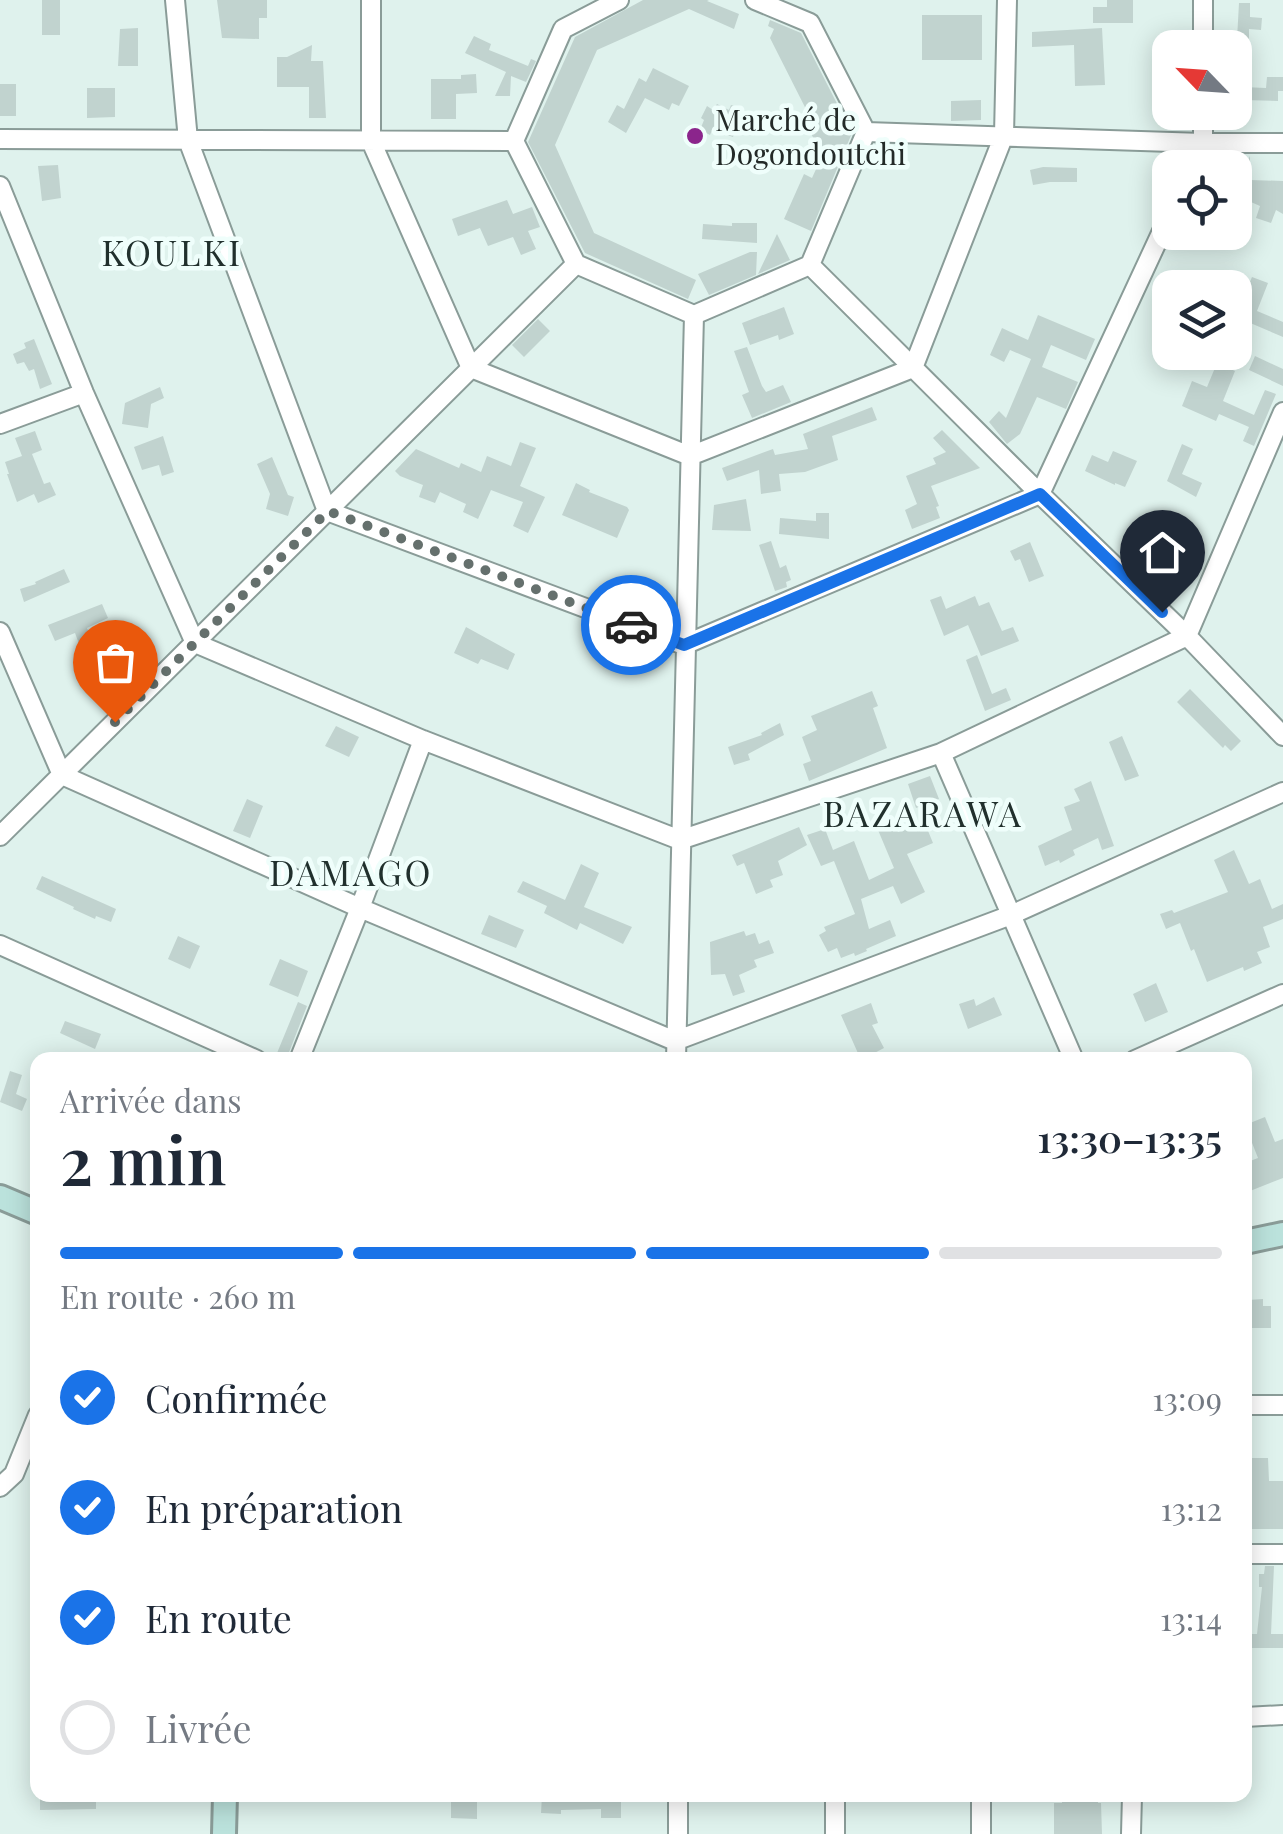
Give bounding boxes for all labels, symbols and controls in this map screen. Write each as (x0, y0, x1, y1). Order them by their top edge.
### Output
north arrow (1152, 30, 1252, 130)
map controls (1152, 30, 1252, 370)
place label: Marché de Dogondoutchi (715, 99, 906, 173)
marker: Marché de Dogondoutchi (684, 125, 706, 147)
button: locate (1152, 150, 1252, 250)
district label: KOULKI (101, 228, 243, 275)
button: layers (1152, 270, 1252, 370)
pin (1120, 510, 1205, 613)
icon: home (1135, 525, 1190, 580)
courier (581, 575, 681, 675)
icon: car (604, 598, 659, 653)
pin (73, 620, 158, 723)
icon: bag (88, 635, 143, 690)
district label: BAZARAWA (823, 789, 1023, 836)
district label: DAMAGO (269, 848, 433, 895)
text: Arrivée dans (60, 1078, 242, 1121)
text: 13:30–13:35 (1037, 1112, 1222, 1163)
text: 2 min (60, 1115, 226, 1201)
text: En route · 260 m (60, 1274, 296, 1317)
icon: check (60, 1370, 115, 1425)
text: Confirmée (145, 1372, 327, 1423)
text: 13:09 (1152, 1376, 1222, 1419)
icon: check (60, 1480, 115, 1535)
text: En préparation (145, 1482, 403, 1533)
text: 13:12 (1161, 1486, 1222, 1529)
icon: check (60, 1590, 115, 1645)
text: En route (145, 1592, 292, 1643)
text: 13:14 (1160, 1596, 1222, 1639)
text: Livrée (145, 1702, 252, 1753)

